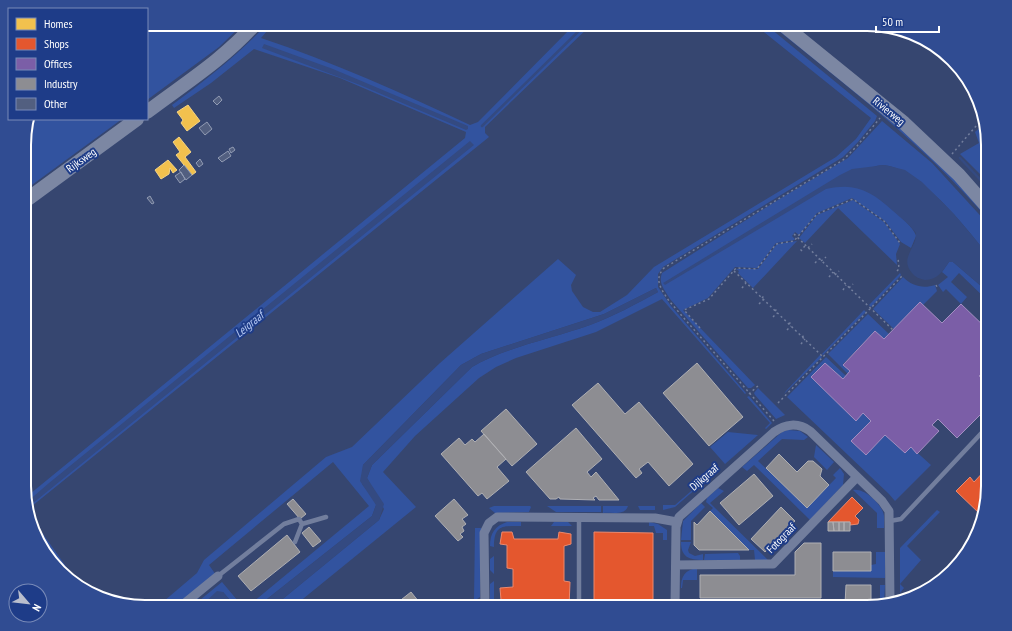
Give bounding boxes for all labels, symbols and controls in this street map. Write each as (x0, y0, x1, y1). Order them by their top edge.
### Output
legend (8, 8, 148, 120)
scale bar (876, 8, 939, 34)
text: 50 m (882, 14, 903, 29)
text: Homes (44, 16, 72, 31)
text: Shops (44, 36, 69, 51)
text: Offices (44, 56, 72, 71)
text: Industry (44, 76, 78, 91)
street label: Rivierweg (870, 94, 908, 128)
text: Other (44, 96, 68, 111)
street label: Rijksweg (63, 144, 99, 176)
water label: Leigraaf (231, 306, 269, 340)
street label: Dijkgraaf (687, 460, 722, 493)
street label: Fotograaf (763, 519, 799, 556)
north arrow (8, 583, 48, 623)
text: N (29, 602, 44, 614)

